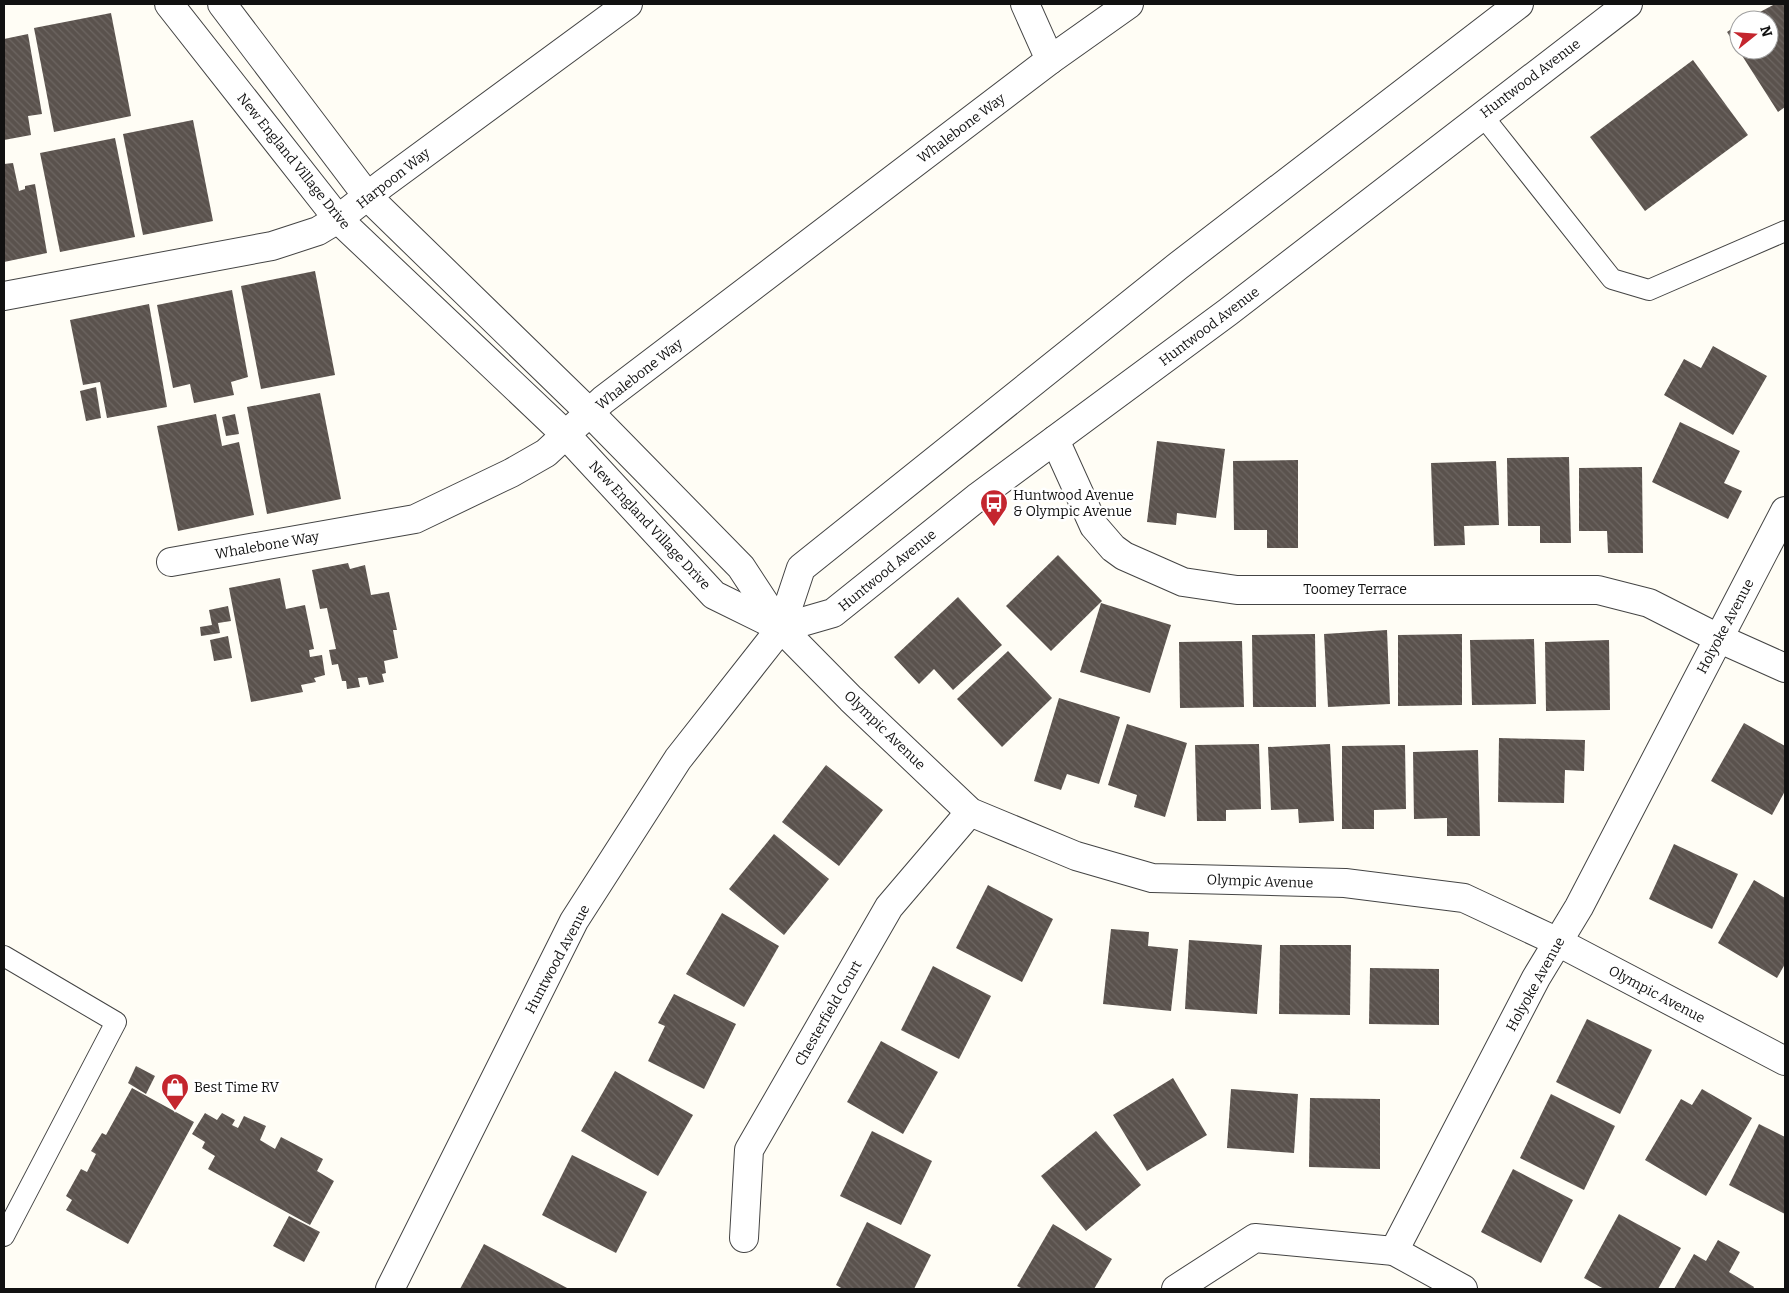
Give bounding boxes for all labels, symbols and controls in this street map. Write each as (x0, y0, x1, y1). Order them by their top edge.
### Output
north arrow (1729, 10, 1779, 60)
text: N (1756, 24, 1776, 39)
street label: Huntwood Avenue (1477, 35, 1584, 122)
street label: New England Village Drive (233, 90, 354, 233)
street label: Whalebone Way (914, 90, 1009, 167)
street label: Harpoon Way (353, 144, 434, 212)
street label: Huntwood Avenue (1156, 283, 1263, 370)
street label: Whalebone Way (593, 335, 687, 414)
street label: New England Village Drive (585, 457, 714, 593)
place label: Huntwood Avenue & Olympic Avenue (1013, 487, 1134, 520)
bus stop icon: Huntwood Avenue & Olympic Avenue (979, 488, 1009, 527)
street label: Huntwood Avenue (835, 526, 940, 615)
street label: Whalebone Way (214, 528, 321, 563)
street label: Holyoke Avenue (1693, 576, 1758, 677)
street label: Toomey Terrace (1303, 581, 1407, 598)
street label: Olympic Avenue (840, 687, 929, 773)
street label: Olympic Avenue (1206, 871, 1314, 892)
street label: Huntwood Avenue (522, 902, 593, 1017)
street label: Holyoke Avenue (1503, 934, 1568, 1034)
street label: Chesterfield Court (791, 958, 866, 1069)
street label: Olympic Avenue (1606, 962, 1708, 1027)
shop icon: Best Time RV (160, 1072, 190, 1111)
place label: Best Time RV (194, 1079, 279, 1096)

